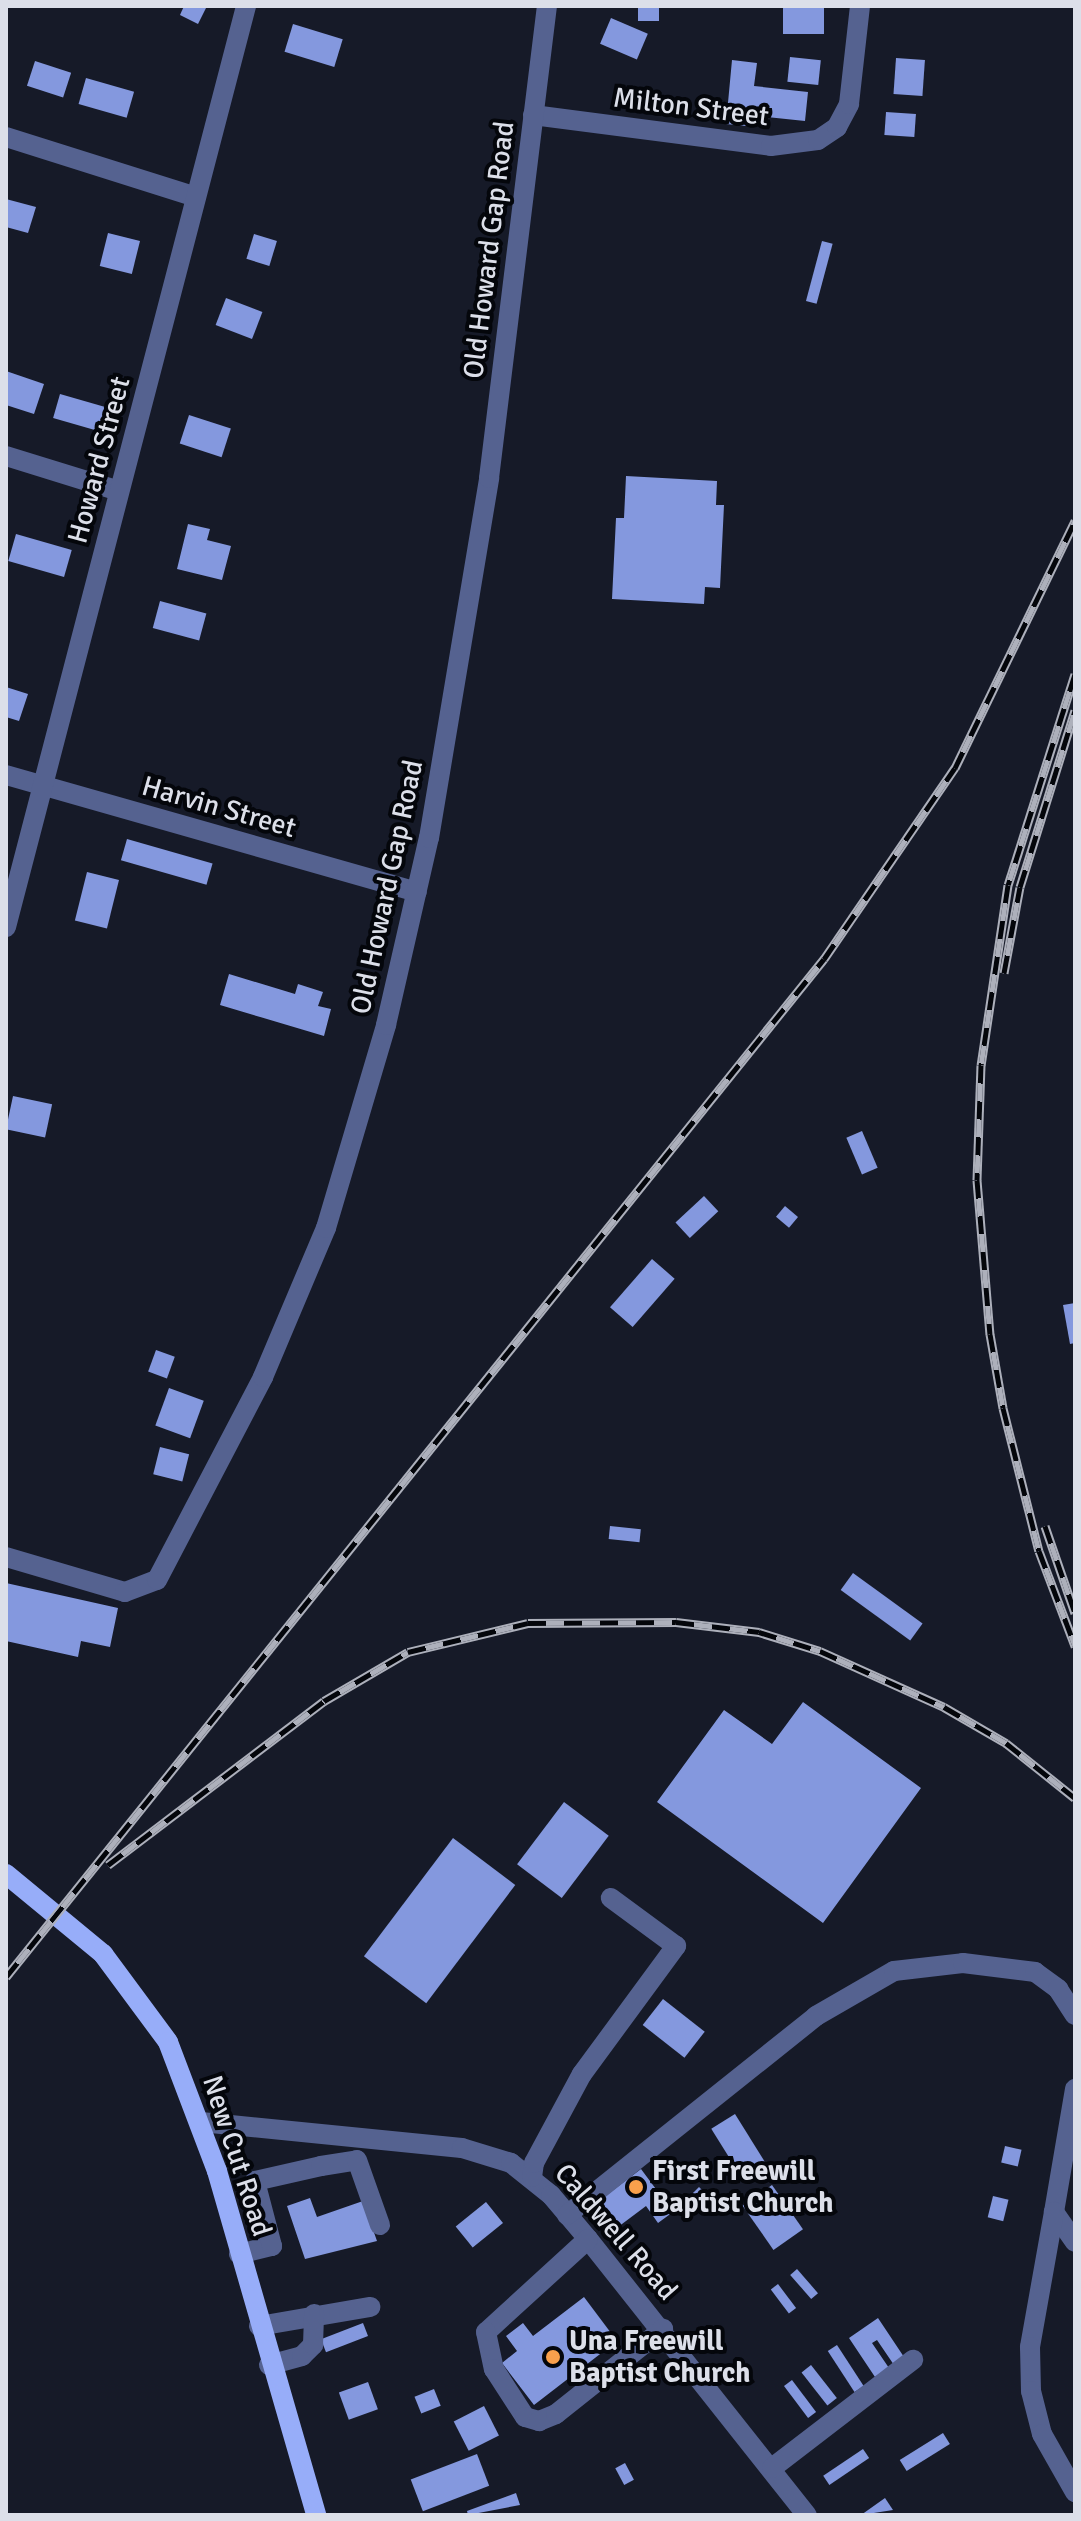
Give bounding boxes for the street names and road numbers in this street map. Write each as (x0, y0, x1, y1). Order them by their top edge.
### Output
street label: Milton Street (611, 81, 771, 133)
street label: Old Howard Gap Road (457, 119, 521, 381)
street label: Howard Street (61, 373, 137, 547)
street label: Old Howard Gap Road (344, 757, 430, 1017)
street label: Harvin Street (138, 769, 300, 845)
street label: New Cut Road (195, 2071, 279, 2241)
street label: Caldwell Road (548, 2157, 684, 2307)

